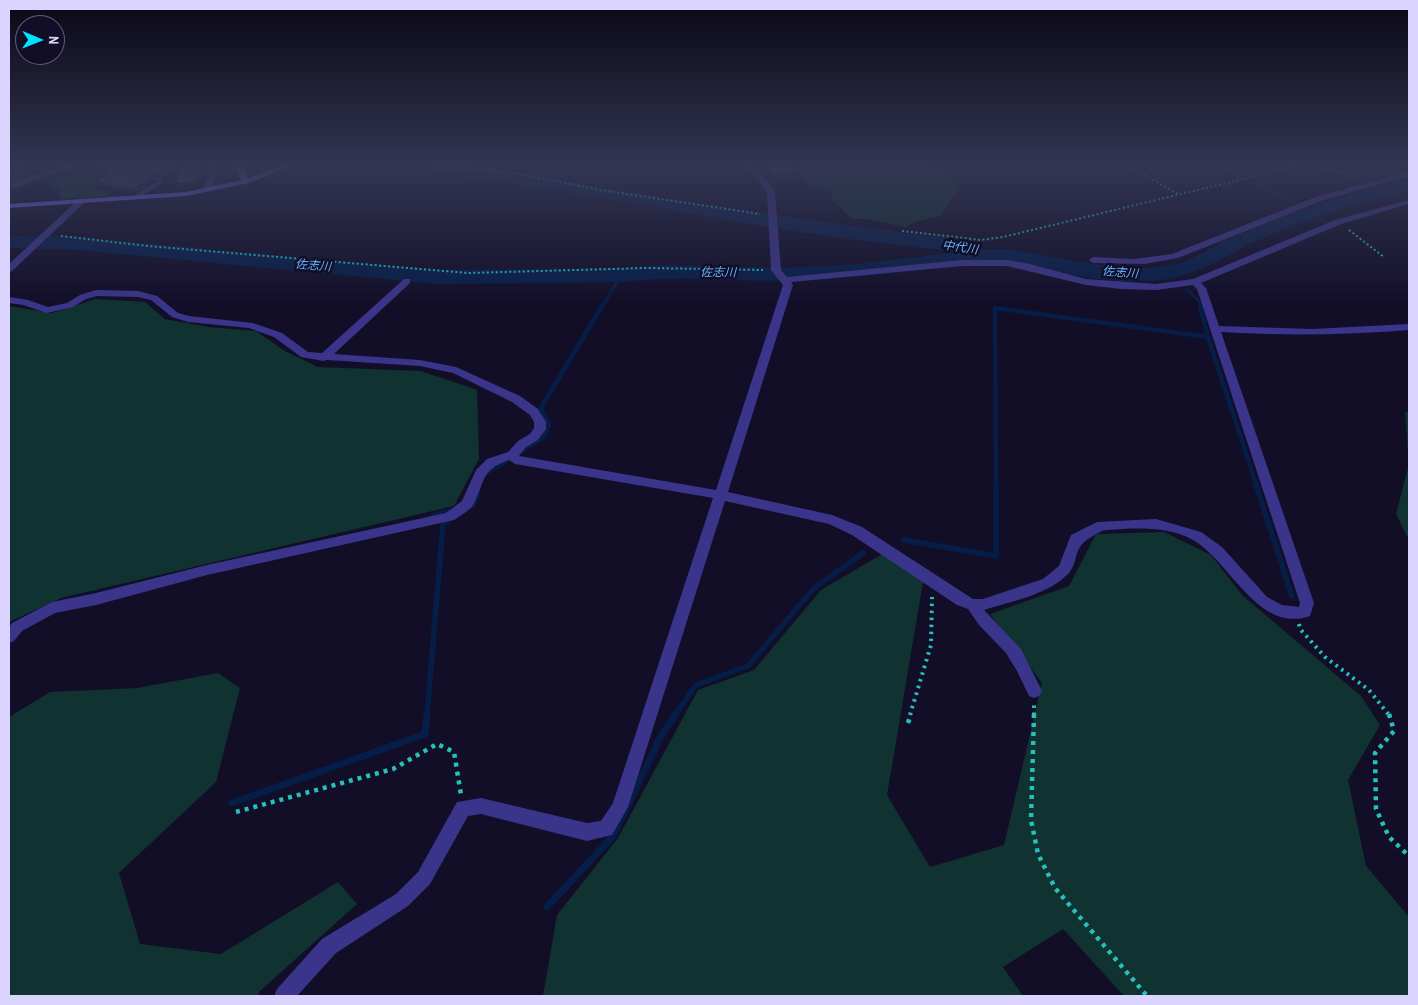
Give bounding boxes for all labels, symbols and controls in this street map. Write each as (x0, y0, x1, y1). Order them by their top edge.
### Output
north arrow (15, 15, 65, 65)
text: N (45, 36, 63, 45)
water label: 中代川 (941, 238, 979, 258)
water label: 佐志川 (294, 257, 332, 275)
water label: 佐志川 (1101, 264, 1139, 282)
water label: 佐志川 (700, 265, 736, 281)

